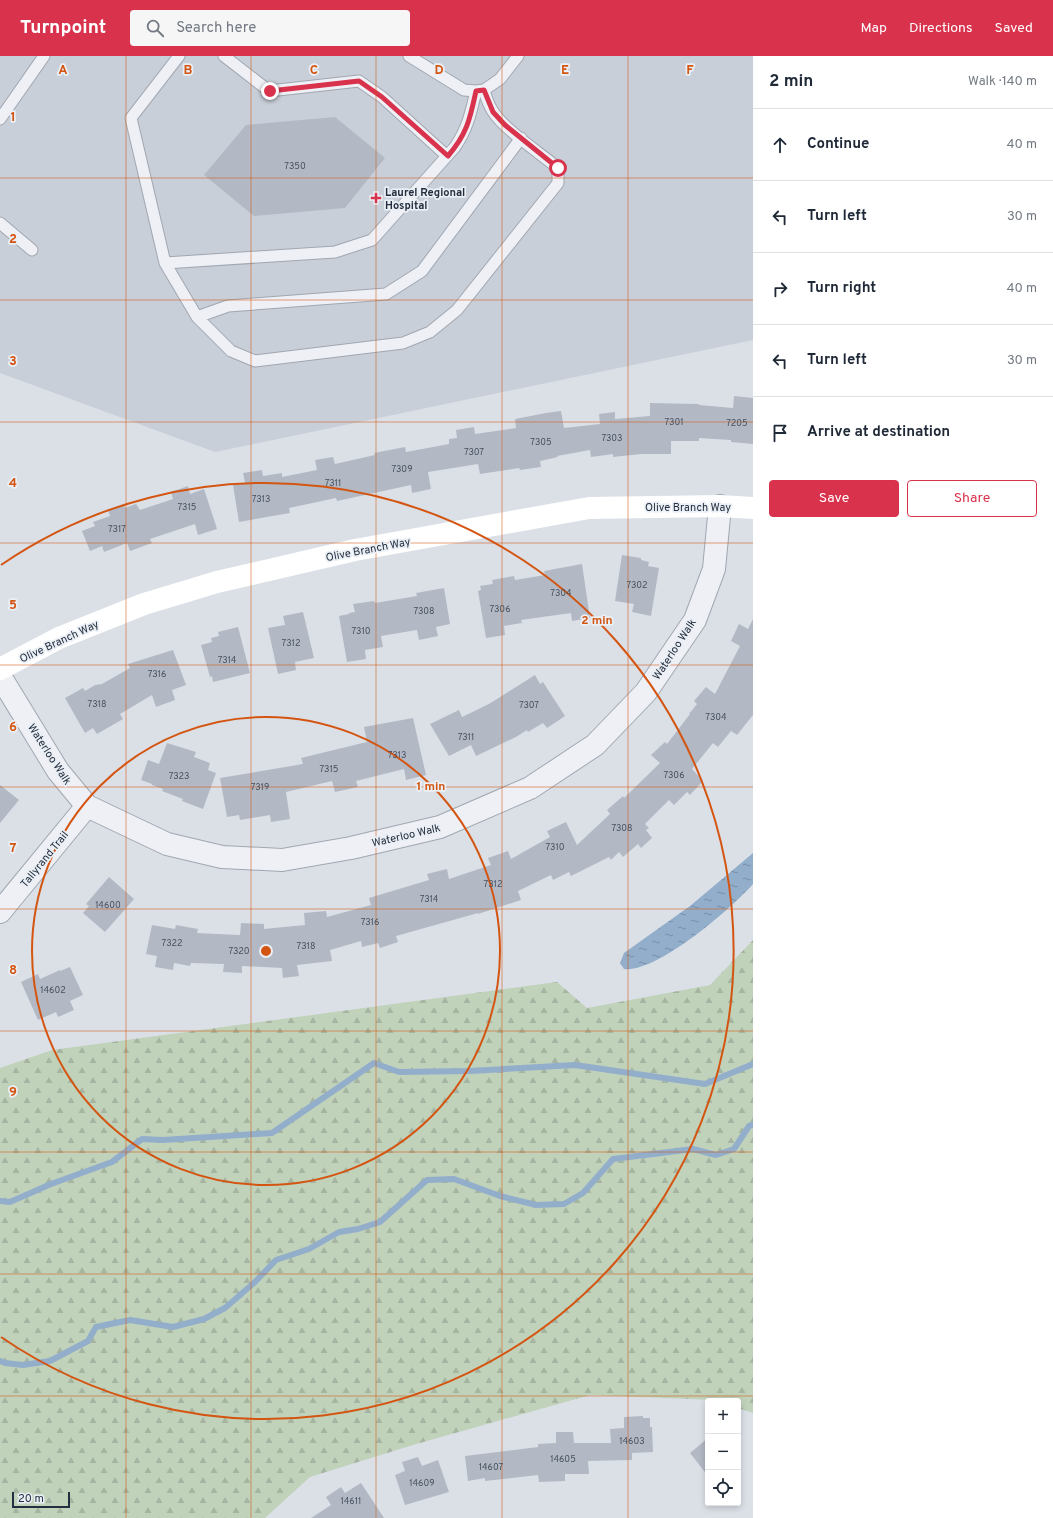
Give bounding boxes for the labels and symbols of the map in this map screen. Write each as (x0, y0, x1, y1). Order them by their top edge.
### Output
text: A (58, 63, 68, 79)
text: B (184, 63, 193, 79)
text: C (310, 63, 318, 79)
text: D (434, 63, 444, 79)
text: E (561, 63, 569, 79)
text: F (686, 63, 694, 79)
route end (261, 82, 279, 100)
text: 1 (10, 110, 16, 126)
route start (549, 159, 567, 177)
house number: 7350 (284, 161, 306, 172)
place label: Laurel Regional Hospital (385, 186, 465, 213)
marker: Laurel Regional Hospital (370, 192, 382, 204)
text: 2 (9, 232, 17, 248)
text: 3 (9, 354, 17, 370)
house number: 7301 (664, 417, 684, 428)
house number: 7205 (726, 418, 748, 429)
house number: 7303 (601, 433, 623, 444)
house number: 7305 (530, 437, 552, 448)
house number: 7307 (464, 447, 484, 458)
house number: 7309 (391, 464, 413, 475)
text: 4 (9, 476, 17, 492)
house number: 7311 (325, 478, 341, 489)
house number: 7313 (252, 494, 270, 505)
street label: Olive Branch Way (645, 501, 731, 515)
house number: 7315 (178, 502, 196, 513)
house number: 7317 (108, 524, 126, 535)
street label: Olive Branch Way (325, 535, 412, 565)
house number: 7302 (626, 580, 648, 591)
house number: 7304 (550, 588, 572, 599)
text: 5 (9, 598, 17, 614)
house number: 7306 (489, 604, 511, 615)
house number: 7308 (413, 606, 435, 617)
text: 2 min (581, 613, 613, 629)
street label: Waterloo Walk (650, 616, 700, 683)
street label: Olive Branch Way (18, 617, 101, 666)
house number: 7310 (351, 626, 371, 637)
house number: 7312 (282, 638, 300, 649)
house number: 7314 (218, 655, 237, 666)
house number: 7316 (148, 669, 166, 680)
house number: 7318 (88, 699, 106, 710)
house number: 7307 (519, 700, 539, 711)
house number: 7304 (705, 712, 727, 723)
text: 6 (9, 720, 17, 736)
street label: Waterloo Walk (24, 721, 74, 788)
house number: 7311 (458, 732, 474, 743)
house number: 7313 (388, 750, 406, 761)
house number: 7315 (320, 764, 338, 775)
house number: 7306 (663, 770, 685, 781)
house number: 7323 (169, 771, 189, 782)
text: 1 min (417, 779, 445, 795)
house number: 7319 (251, 782, 269, 793)
street label: Waterloo Walk (371, 821, 442, 851)
house number: 7308 (611, 823, 633, 834)
street label: Tallyrand Trail (18, 828, 72, 891)
text: 7 (10, 841, 17, 857)
house number: 7310 (545, 842, 565, 853)
house number: 7312 (484, 879, 502, 890)
house number: 7314 (420, 894, 439, 905)
house number: 14600 (95, 900, 121, 911)
house number: 7316 (361, 917, 379, 928)
house number: 7322 (162, 938, 182, 949)
house number: 7318 (297, 941, 315, 952)
centre of rings (259, 944, 273, 958)
house number: 7320 (228, 946, 250, 957)
text: 8 (9, 963, 17, 979)
house number: 14602 (40, 985, 66, 996)
text: 9 (9, 1085, 17, 1101)
house number: 14603 (619, 1436, 645, 1447)
house number: 14605 (550, 1454, 576, 1465)
house number: 14607 (479, 1462, 503, 1473)
house number: 14609 (409, 1478, 435, 1489)
scale bar (12, 1490, 70, 1509)
house number: 14611 (341, 1496, 361, 1507)

